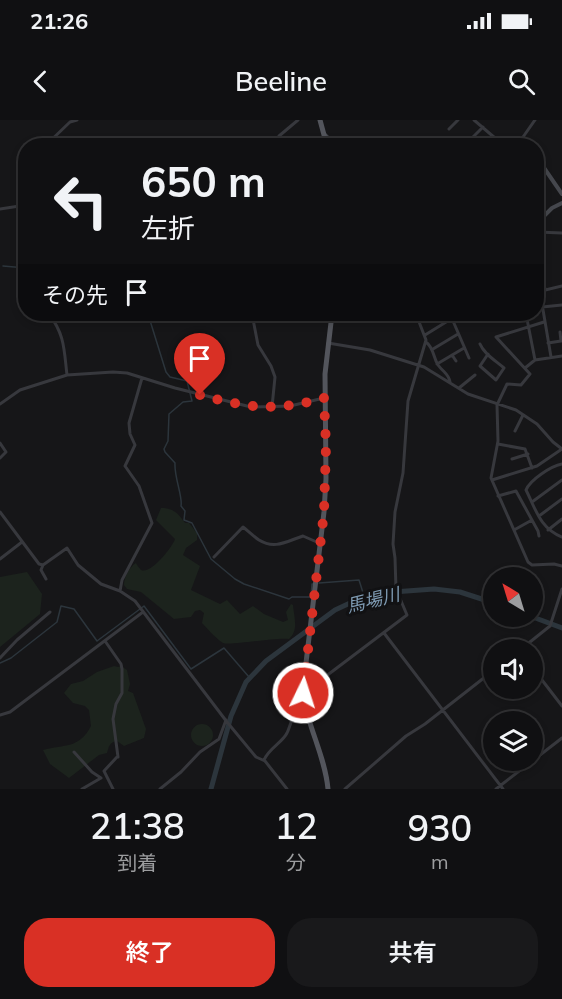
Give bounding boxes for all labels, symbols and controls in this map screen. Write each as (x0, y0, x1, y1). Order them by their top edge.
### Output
text: 21:26 (30, 7, 88, 35)
text: Beeline (235, 64, 327, 98)
icon: back (24, 65, 57, 98)
icon: search (505, 65, 538, 98)
text: 650 m (141, 155, 266, 208)
icon: left (42, 162, 120, 240)
text: 左折 (141, 211, 195, 245)
icon: arrive (120, 276, 153, 309)
text: その先 (42, 281, 108, 309)
pin (174, 333, 225, 395)
icon: arrive (183, 342, 216, 375)
north arrow (483, 567, 543, 627)
map controls (483, 567, 543, 771)
water label: 馬場川 (344, 582, 404, 618)
button: sound (483, 639, 543, 699)
position arrow (271, 661, 335, 725)
button: layers (483, 711, 543, 771)
text: 21:38 (90, 803, 185, 848)
text: 12 (274, 803, 318, 848)
text: 930 (407, 805, 472, 850)
text: m (431, 849, 449, 874)
text: 到着 (117, 850, 157, 875)
text: 分 (286, 850, 306, 875)
button: 終了 (24, 918, 275, 987)
button: 共有 (287, 918, 538, 987)

